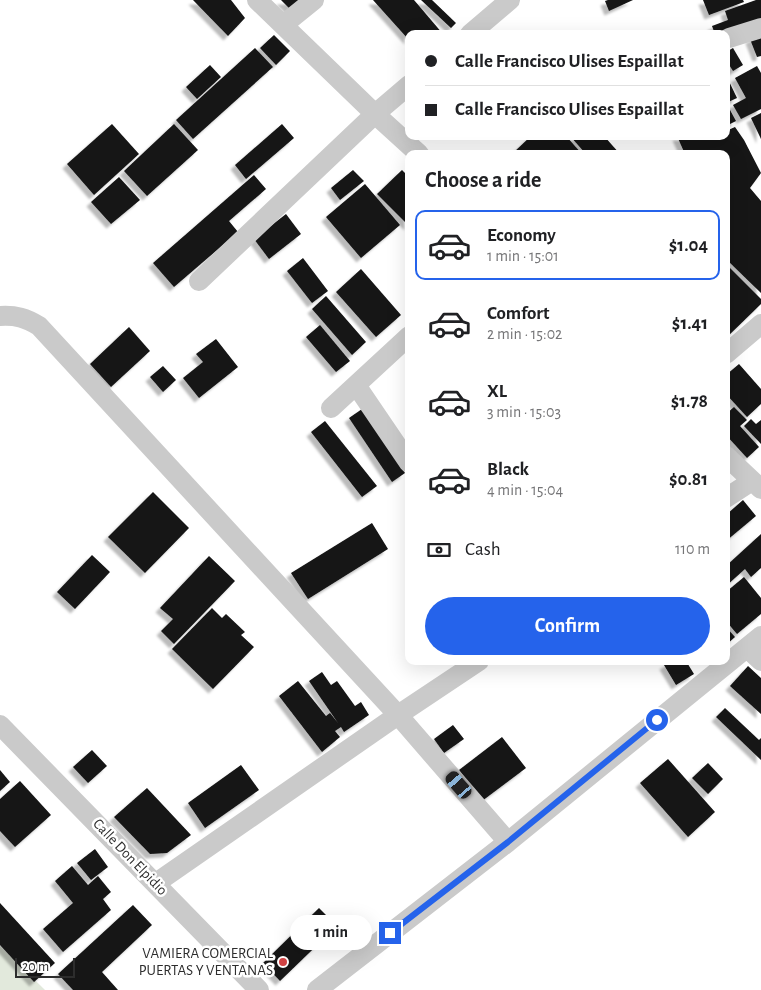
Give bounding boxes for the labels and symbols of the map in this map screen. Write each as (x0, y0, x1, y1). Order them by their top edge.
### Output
route start (646, 709, 668, 731)
car (443, 769, 474, 801)
street label: Calle Don Elpidio (90, 816, 170, 898)
callout: 1 min (290, 916, 372, 950)
route end (379, 922, 401, 944)
place label: VAMIERA COMERCIAL PUERTAS Y VENTANAS (139, 946, 274, 978)
scale bar (15, 955, 75, 978)
marker: VAMIERA COMERCIAL PUERTAS Y VENTANAS (277, 956, 289, 968)

